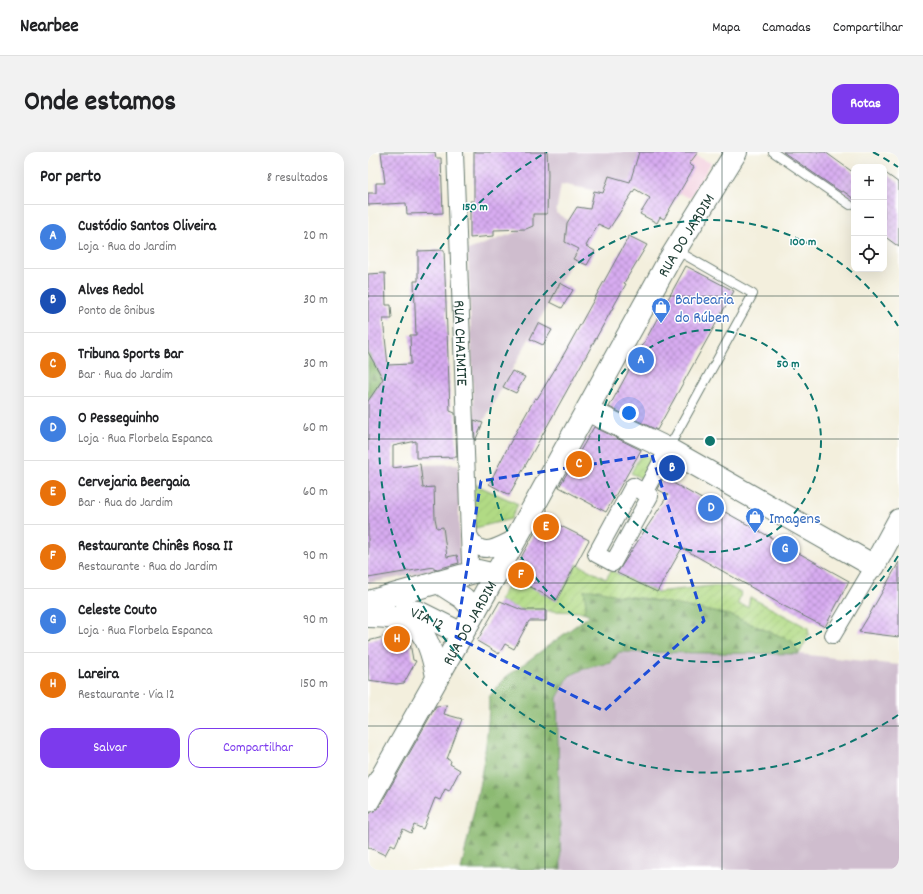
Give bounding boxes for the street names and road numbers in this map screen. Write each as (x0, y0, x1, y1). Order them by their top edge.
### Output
street label: RUA DO JARDIM (653, 190, 722, 282)
street label: RUA CHAIMITE (446, 300, 473, 387)
street label: RUA DO JARDIM (438, 577, 504, 670)
street label: VIA 12 (409, 602, 448, 637)

